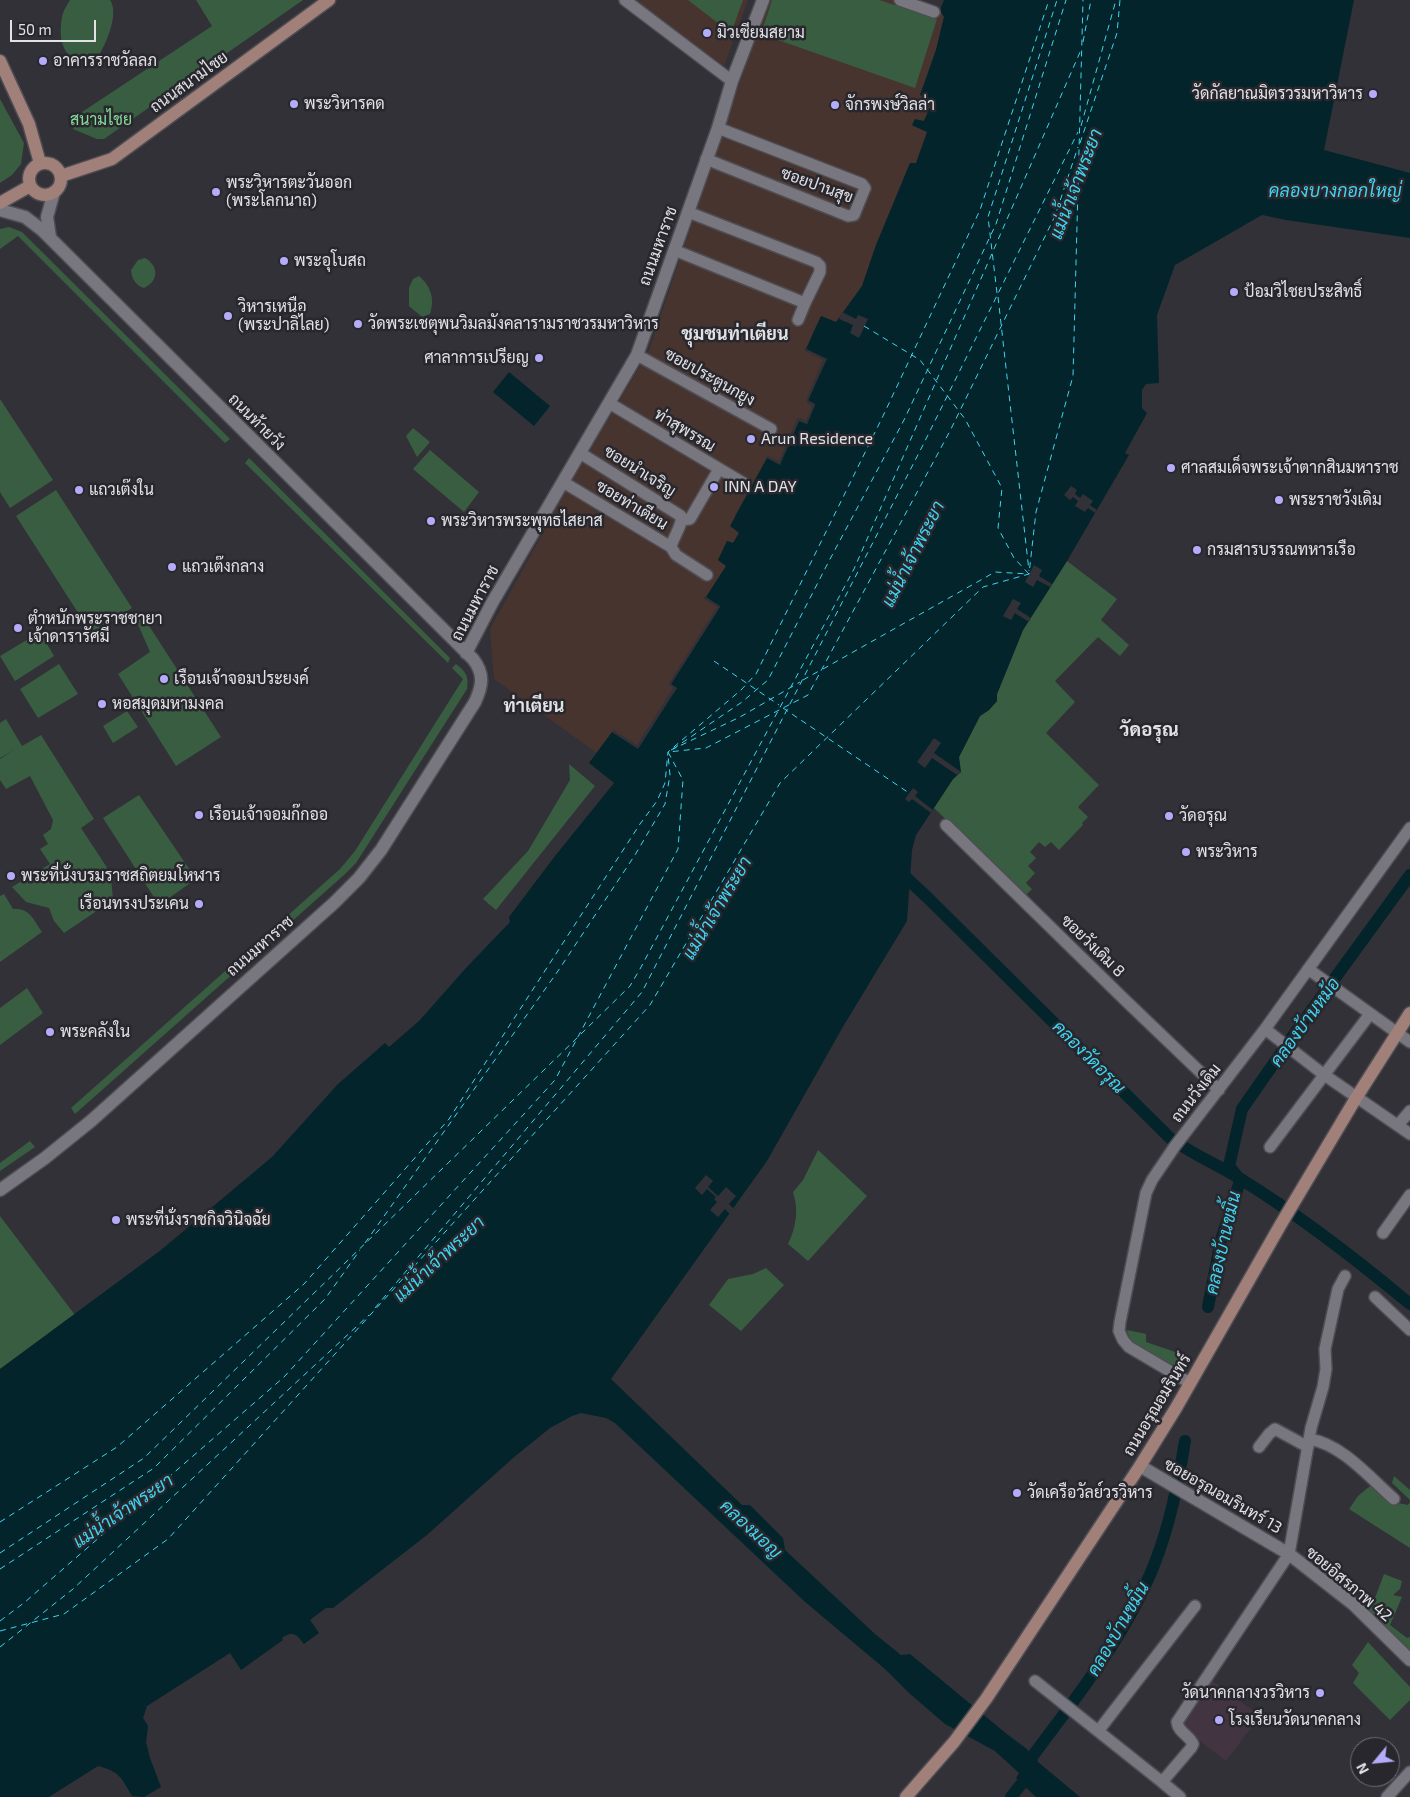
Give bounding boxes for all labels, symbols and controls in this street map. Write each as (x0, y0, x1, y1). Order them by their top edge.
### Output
scale bar (12, 10, 99, 42)
text: 50 m (18, 20, 52, 38)
place label: มิวเซียมสยาม (717, 23, 805, 43)
marker: มิวเซียมสยาม (701, 27, 713, 39)
street label: ถนนสนามไชย (146, 47, 232, 117)
place label: อาคารราชวัลลภ (53, 51, 157, 71)
marker: อาคารราชวัลลภ (37, 55, 49, 67)
place label: วัดกัลยาณมิตรวรมหาวิหาร (1192, 84, 1363, 104)
marker: วัดกัลยาณมิตรวรมหาวิหาร (1367, 88, 1379, 100)
place label: พระวิหารคด (304, 94, 385, 114)
place label: จักรพงษ์วิลล่า (845, 95, 935, 115)
marker: พระวิหารคด (288, 98, 300, 110)
marker: จักรพงษ์วิลล่า (829, 99, 841, 111)
park label: สนามไชย (70, 110, 132, 130)
water label: แม่น้ำเจ้าพระยา (1045, 126, 1107, 242)
street label: ซอยปานสุข (778, 163, 856, 207)
place label: พระวิหารตะวันออก (พระโลกนาถ) (226, 173, 352, 211)
water label: คลองบางกอกใหญ่ (1268, 180, 1402, 202)
marker: พระวิหารตะวันออก (พระโลกนาถ) (210, 186, 222, 198)
street label: ถนนมหาราช (635, 204, 681, 288)
place label: พระอุโบสถ (294, 251, 366, 271)
marker: พระอุโบสถ (278, 255, 290, 267)
place label: ป้อมวิไชยประสิทธิ์ (1244, 282, 1362, 302)
marker: ป้อมวิไชยประสิทธิ์ (1228, 286, 1240, 298)
place label: วิหารเหนือ (พระปาลิไลย) (238, 297, 329, 335)
marker: วิหารเหนือ (พระปาลิไลย) (222, 310, 234, 322)
place label: วัดพระเชตุพนวิมลมังคลารามราชวรมหาวิหาร (368, 314, 659, 334)
marker: วัดพระเชตุพนวิมลมังคลารามราชวรมหาวิหาร (352, 318, 364, 330)
district label: ชุมชนท่าเตียน (681, 323, 789, 345)
street label: ซอยประตูนกยูง (661, 344, 759, 410)
place label: ศาลาการเปรียญ (424, 348, 529, 368)
marker: ศาลาการเปรียญ (533, 352, 545, 364)
street label: ถนนท้ายวัง (225, 390, 289, 454)
street label: ท่าสุพรรณ (651, 404, 719, 456)
place label: Arun Residence (761, 429, 873, 449)
marker: Arun Residence (745, 433, 757, 445)
street label: ซอยนำเจริญ (600, 441, 680, 501)
place label: ศาลสมเด็จพระเจ้าตากสินมหาราช (1181, 458, 1399, 478)
marker: ศาลสมเด็จพระเจ้าตากสินมหาราช (1165, 462, 1177, 474)
street label: ซอยท่าเตียน (592, 476, 672, 534)
place label: INN A DAY (724, 477, 797, 497)
place label: แถวเต๊งใน (89, 480, 154, 500)
marker: INN A DAY (708, 481, 720, 493)
marker: แถวเต๊งใน (73, 484, 85, 496)
place label: พระราชวังเดิม (1289, 490, 1382, 510)
marker: พระราชวังเดิม (1273, 494, 1285, 506)
water label: แม่น้ำเจ้าพระยา (877, 497, 949, 611)
place label: พระวิหารพระพุทธไสยาส (441, 511, 603, 531)
marker: พระวิหารพระพุทธไสยาส (425, 515, 437, 527)
place label: กรมสารบรรณทหารเรือ (1207, 540, 1356, 560)
marker: กรมสารบรรณทหารเรือ (1191, 544, 1203, 556)
place label: แถวเต๊งกลาง (182, 557, 264, 577)
marker: แถวเต๊งกลาง (166, 561, 178, 573)
street label: ถนนมหาราช (447, 562, 503, 644)
place label: ตำหนักพระราชชายา เจ้าดารารัศมี (28, 609, 162, 647)
marker: ตำหนักพระราชชายา เจ้าดารารัศมี (12, 622, 24, 634)
place label: เรือนเจ้าจอมประยงค์ (174, 669, 309, 689)
marker: เรือนเจ้าจอมประยงค์ (158, 673, 170, 685)
place label: หอสมุดมหามงคล (112, 694, 224, 714)
district label: ท่าเตียน (504, 695, 564, 717)
marker: หอสมุดมหามงคล (96, 698, 108, 710)
district label: วัดอรุณ (1119, 719, 1179, 741)
place label: เรือนเจ้าจอมก๊กออ (209, 805, 328, 825)
place label: วัดอรุณ (1179, 806, 1227, 826)
marker: เรือนเจ้าจอมก๊กออ (193, 809, 205, 821)
marker: วัดอรุณ (1163, 810, 1175, 822)
place label: พระวิหาร (1196, 842, 1258, 862)
marker: พระวิหาร (1180, 846, 1192, 858)
water label: แม่น้ำเจ้าพระยา (678, 853, 756, 963)
place label: พระที่นั่งบรมราชสถิตยมโหฬาร (21, 866, 220, 886)
marker: พระที่นั่งบรมราชสถิตยมโหฬาร (5, 870, 17, 882)
place label: เรือนทรงประเคน (80, 894, 189, 914)
marker: เรือนทรงประเคน (193, 898, 205, 910)
street label: ซอยวังเดิม 8 (1057, 911, 1129, 981)
street label: ถนนมหาราช (223, 912, 297, 980)
water label: คลองบ้านหม้อ (1265, 973, 1345, 1071)
water label: คลองวัดอรุณ (1048, 1016, 1130, 1098)
place label: พระคลังใน (60, 1022, 130, 1042)
marker: พระคลังใน (44, 1026, 56, 1038)
street label: ถนนวังเดิม (1167, 1060, 1225, 1126)
water label: คลองบ้านขมิ้น (1201, 1189, 1245, 1297)
place label: พระที่นั่งราชกิจวินิจฉัย (126, 1210, 271, 1230)
water label: แม่น้ำเจ้าพระยา (389, 1211, 489, 1307)
marker: พระที่นั่งราชกิจวินิจฉัย (110, 1214, 122, 1226)
street label: ถนนอรุณอมรินทร์ (1119, 1351, 1195, 1459)
street label: ซอยอรุณอมรินทร์ 13 (1161, 1454, 1285, 1538)
water label: แม่น้ำเจ้าพระยา (69, 1470, 177, 1552)
place label: วัดเครือวัลย์วรวิหาร (1027, 1483, 1153, 1503)
marker: วัดเครือวัลย์วรวิหาร (1011, 1487, 1023, 1499)
water label: คลองมอญ (716, 1495, 786, 1563)
street label: ซอยอิสรภาพ 42 (1302, 1542, 1396, 1626)
water label: คลองบ้านขมิ้น (1082, 1578, 1154, 1680)
place label: วัดนาคกลางวรวิหาร (1181, 1683, 1310, 1703)
marker: วัดนาคกลางวรวิหาร (1314, 1687, 1326, 1699)
place label: โรงเรียนวัดนาคกลาง (1229, 1710, 1361, 1730)
marker: โรงเรียนวัดนาคกลาง (1213, 1714, 1225, 1726)
north arrow (1350, 1737, 1400, 1787)
text: N (1352, 1760, 1372, 1777)

